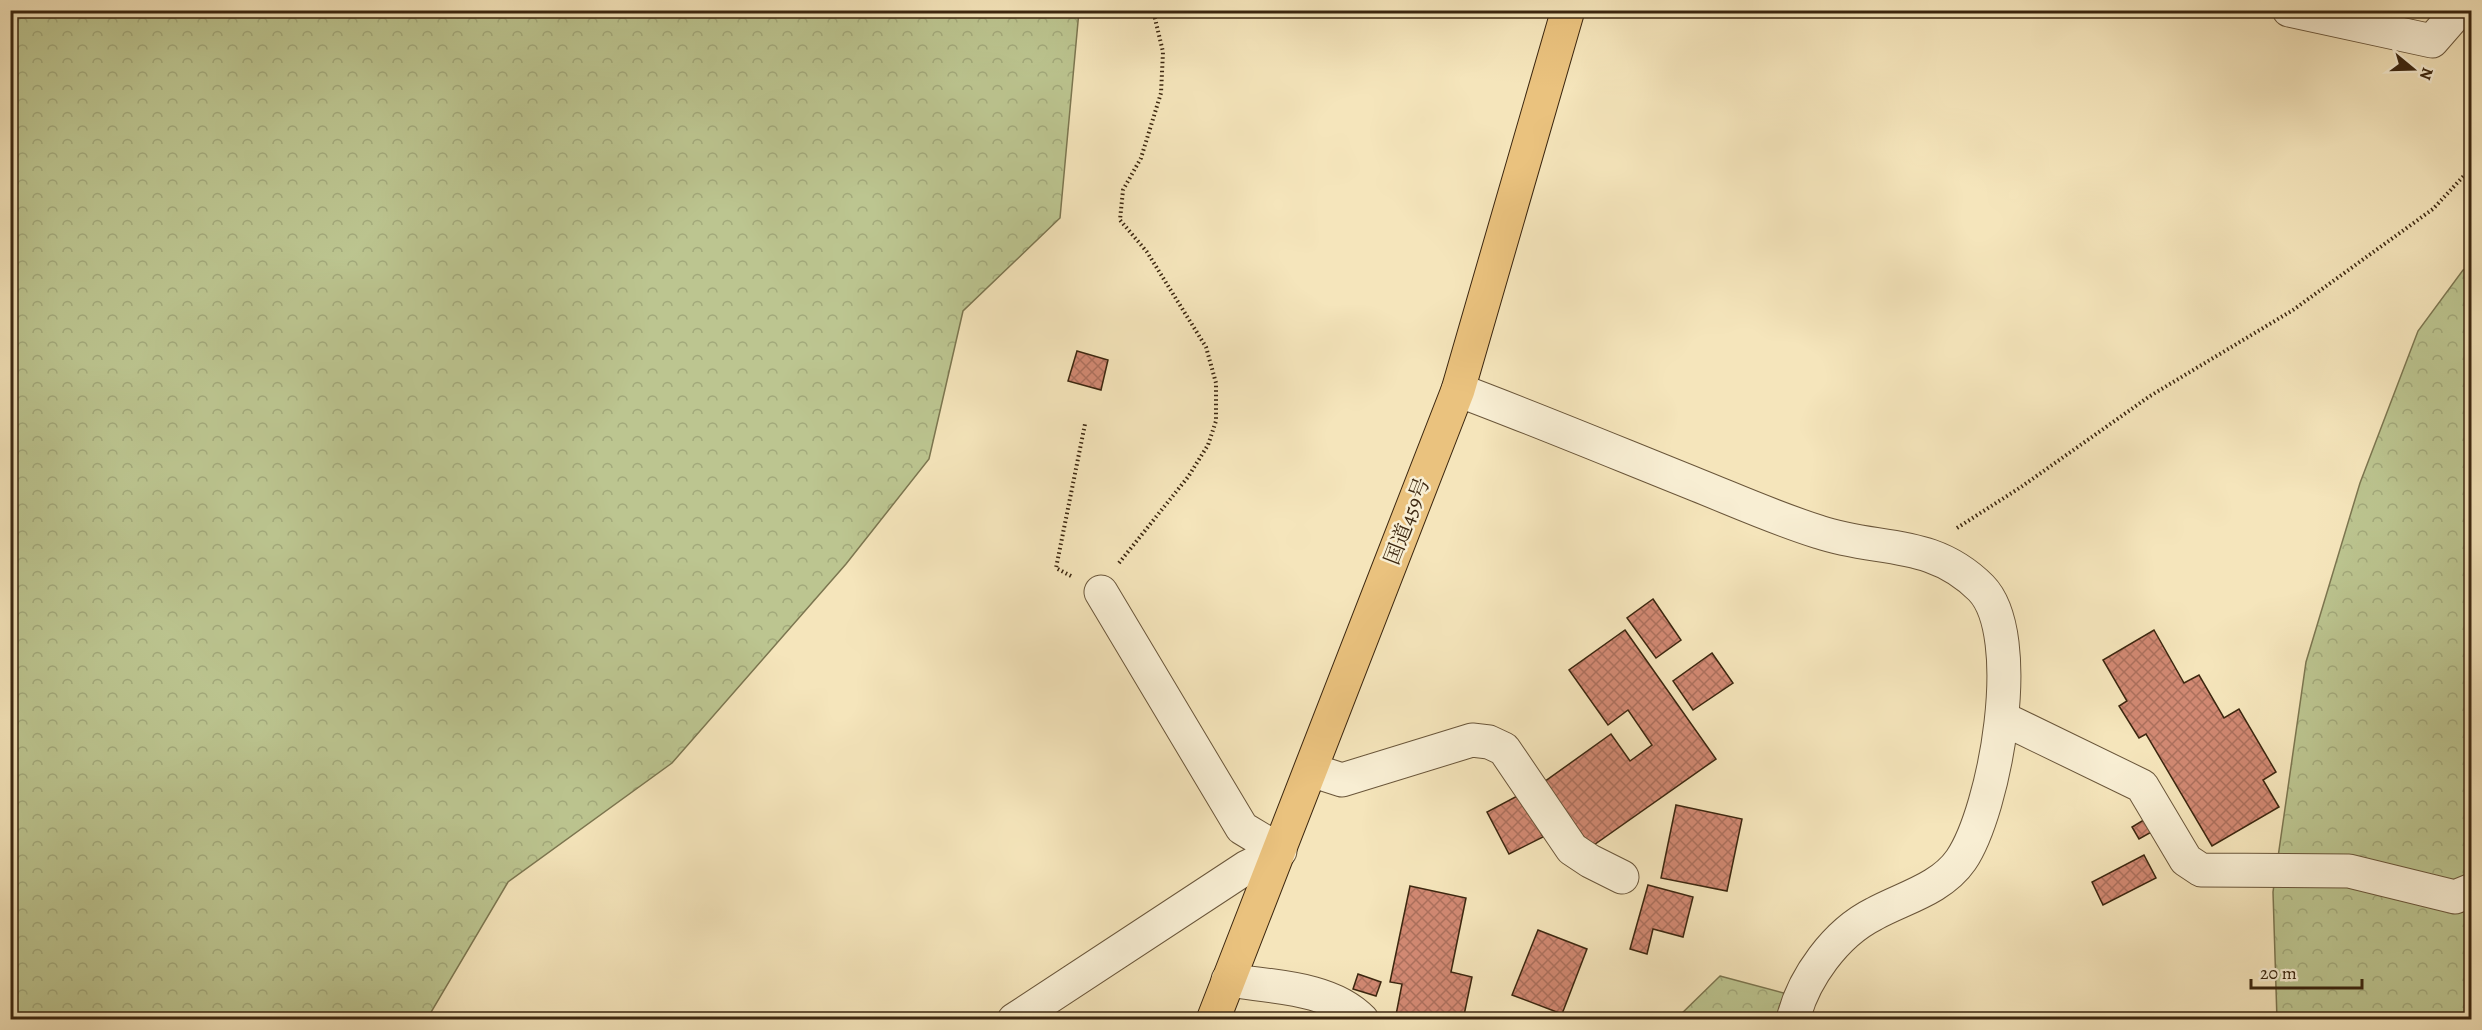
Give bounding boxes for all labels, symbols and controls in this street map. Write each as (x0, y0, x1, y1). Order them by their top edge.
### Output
north arrow (2383, 39, 2443, 99)
text: N (2414, 64, 2439, 83)
street label: 国道459号 (1378, 473, 1436, 569)
scale bar (2251, 952, 2362, 990)
text: 20 m (2260, 961, 2297, 985)

